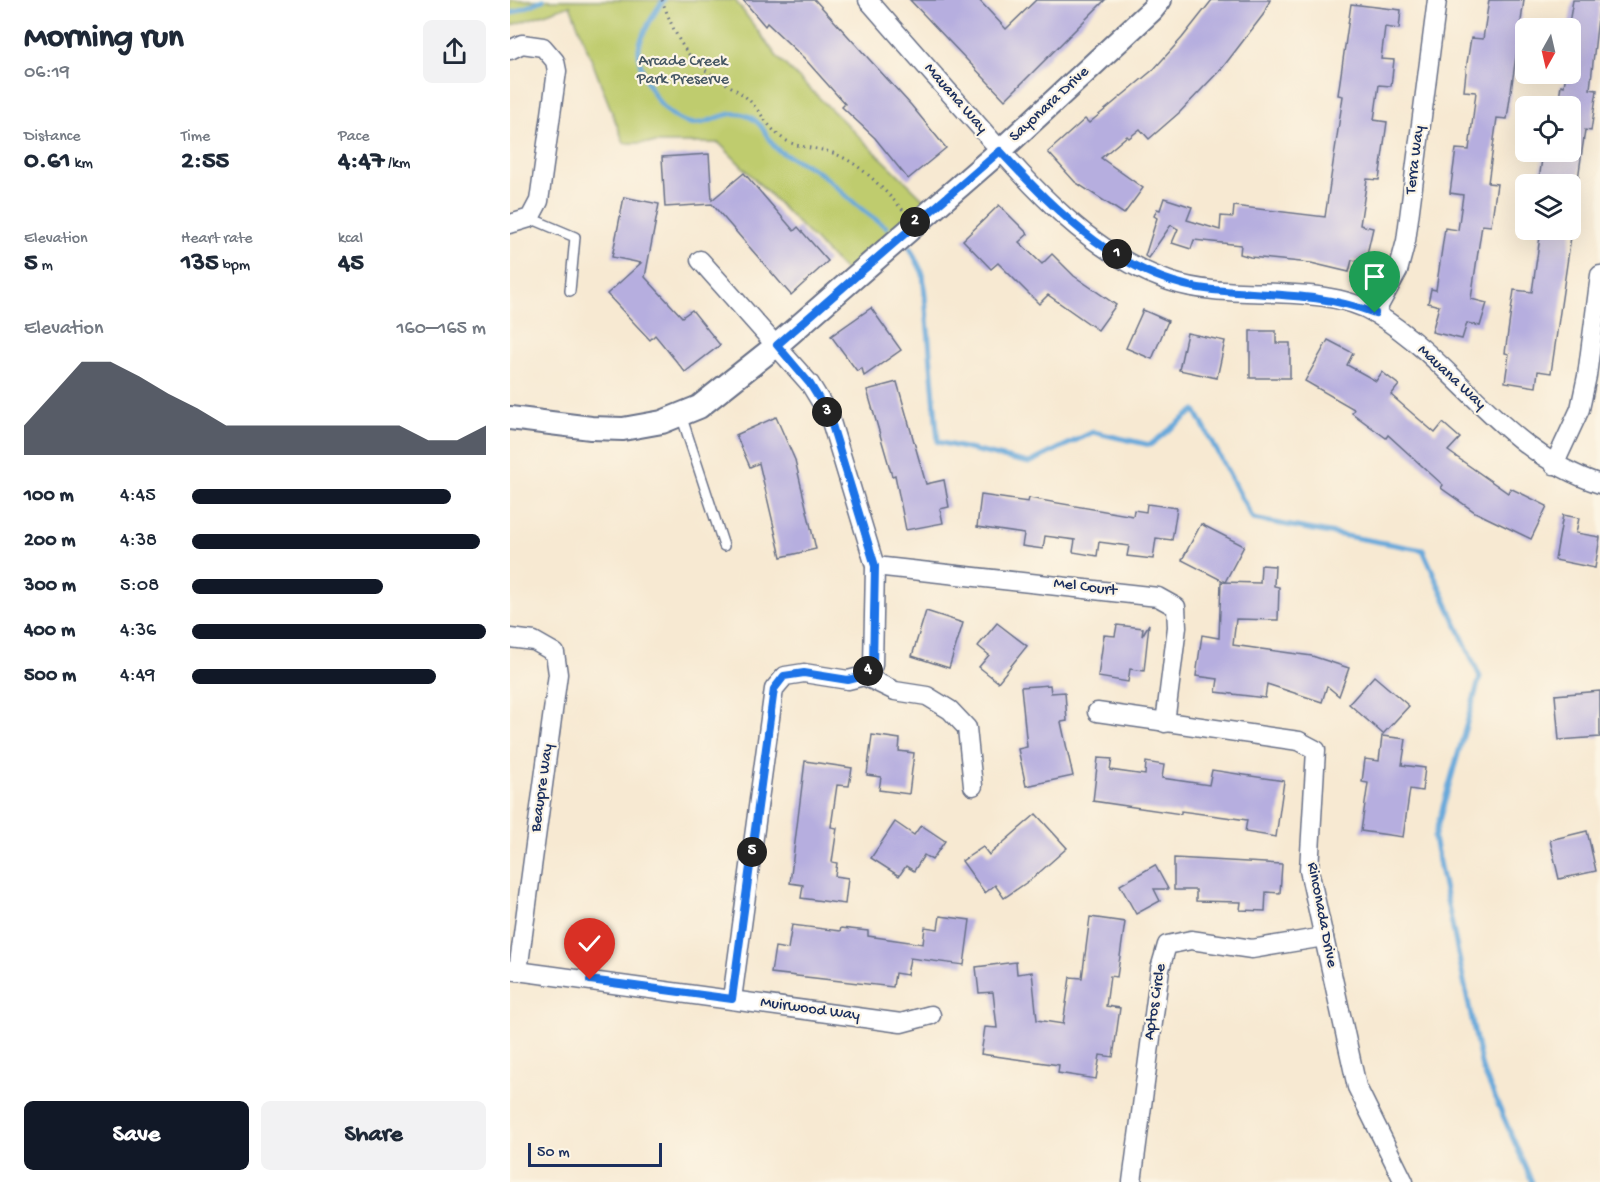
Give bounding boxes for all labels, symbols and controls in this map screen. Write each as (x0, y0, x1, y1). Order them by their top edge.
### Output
north arrow (1515, 18, 1581, 84)
map controls (1515, 18, 1581, 240)
text: Morning run (24, 20, 184, 58)
button: share (423, 20, 486, 83)
park label: Arcade Creek Park Preserve (636, 53, 730, 90)
street label: Mauana Way (919, 60, 991, 138)
text: 06:19 (24, 62, 70, 85)
street label: Sayonara Drive (1006, 63, 1094, 147)
button: locate (1515, 96, 1581, 162)
street label: Terra Way (1402, 125, 1430, 196)
text: Distance (24, 128, 81, 147)
text: Time (181, 128, 210, 147)
text: Pace (338, 128, 369, 147)
text: 0.61 (24, 147, 71, 178)
text: 2:55 (181, 147, 229, 178)
text: 4:47 (338, 147, 384, 178)
text: km (71, 155, 93, 174)
text: /km (384, 155, 410, 174)
button: layers (1515, 174, 1581, 240)
pin: 2 (900, 207, 930, 237)
text: 2 (911, 212, 919, 231)
text: Elevation (24, 230, 88, 249)
text: Heart rate (181, 230, 253, 249)
text: kcal (338, 230, 363, 249)
pin: 1 (1102, 239, 1132, 269)
text: 1 (1114, 244, 1120, 263)
text: 5 (24, 249, 38, 280)
text: 135 (181, 249, 219, 280)
text: 45 (338, 249, 364, 280)
pin (1349, 251, 1400, 313)
text: m (38, 257, 53, 276)
text: bpm (219, 257, 250, 276)
icon: arrive (1358, 260, 1391, 293)
text: Elevation (24, 318, 104, 341)
text: 160–165 m (397, 318, 486, 341)
street label: Mauana Way (1413, 341, 1489, 415)
pin: 3 (812, 397, 842, 427)
text: 3 (823, 402, 831, 421)
text: 100 m (24, 485, 74, 508)
text: 4:45 (120, 485, 156, 508)
text: 200 m (24, 530, 75, 553)
text: 4:38 (120, 530, 157, 553)
text: 300 m (24, 575, 76, 598)
text: 5:08 (120, 575, 159, 598)
street label: Mel Court (1052, 575, 1119, 601)
text: 400 m (24, 620, 75, 643)
text: 4:36 (120, 620, 156, 643)
pin: 4 (853, 656, 883, 686)
text: 4 (864, 661, 872, 680)
text: 500 m (24, 665, 76, 688)
text: 4:49 (120, 665, 155, 688)
street label: Beaupre Way (527, 743, 559, 834)
pin: 5 (737, 837, 767, 867)
text: 5 (748, 842, 756, 861)
street label: Rinconada Drive (1302, 861, 1341, 970)
pin (564, 918, 615, 980)
icon: check (573, 927, 606, 960)
street label: Aptos Circle (1141, 962, 1172, 1041)
street label: Muirwood Way (759, 994, 861, 1026)
button: Save (24, 1101, 249, 1170)
button: Share (261, 1101, 486, 1170)
scale bar (528, 1140, 662, 1168)
text: 50 m (537, 1144, 570, 1163)

